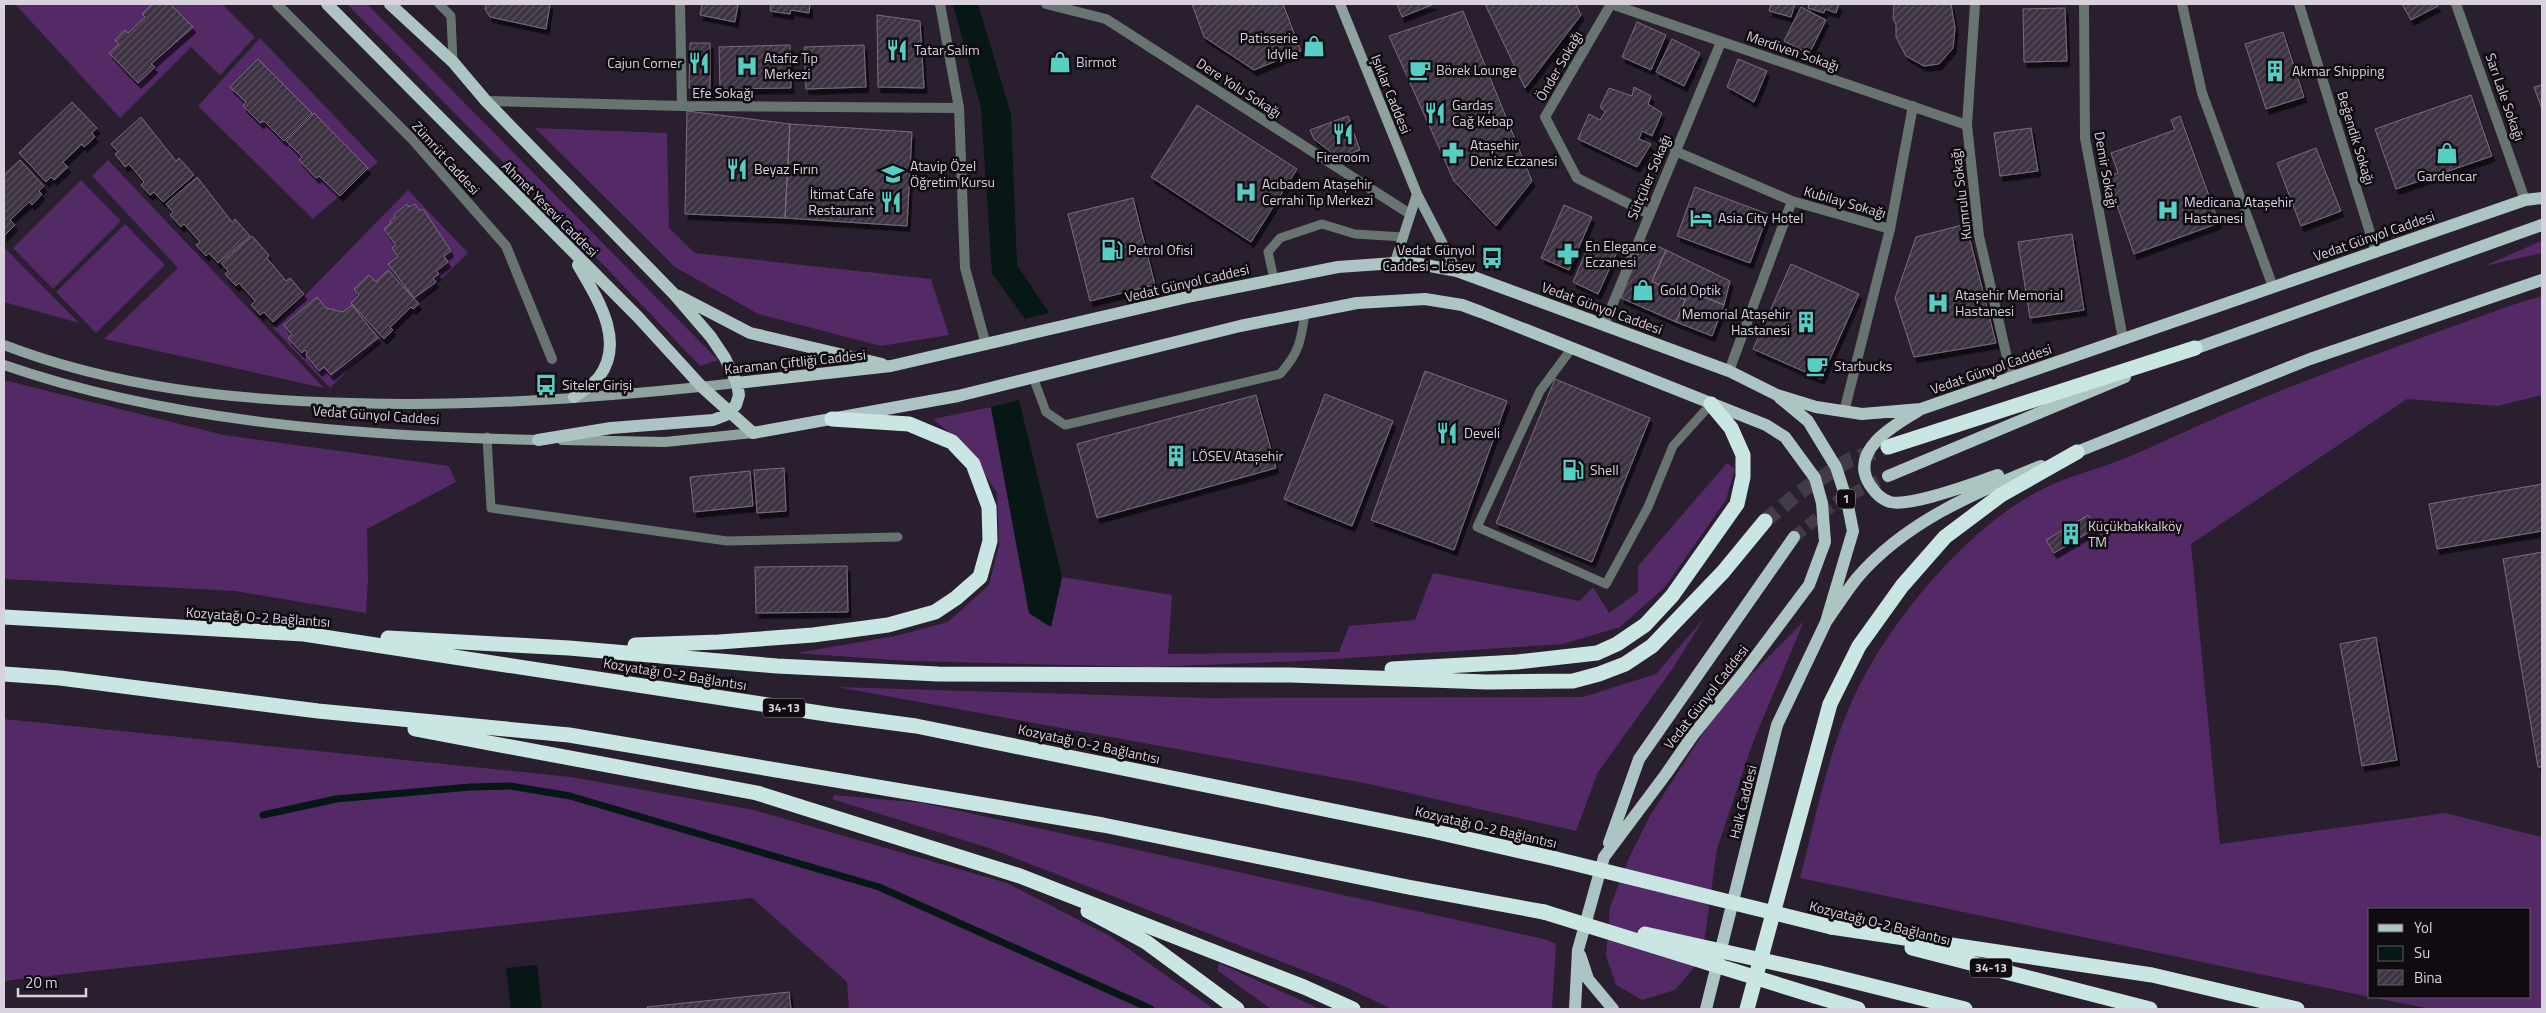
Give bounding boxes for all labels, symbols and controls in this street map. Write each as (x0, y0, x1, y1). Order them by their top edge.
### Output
street label: Merdiven Sokağı (1744, 25, 1842, 76)
place label: Patisserie Idylle (1240, 27, 1298, 64)
street label: Önder Sokağı (1530, 27, 1587, 105)
shop icon: Patisserie Idylle (1301, 33, 1327, 59)
restaurant icon: Tatar Salim (884, 37, 910, 63)
place label: Tatar Salim (914, 39, 980, 60)
place label: Atafiz Tıp Merkezi (764, 47, 818, 84)
shop icon: Birmot (1047, 49, 1073, 75)
restaurant icon: Cajun Corner (686, 50, 712, 76)
street label: Sarı Lale Sokağı (2481, 50, 2530, 144)
place label: Birmot (1076, 51, 1117, 72)
street label: Işıklar Caddesi (1366, 51, 1417, 137)
place label: Cajun Corner (607, 52, 682, 73)
street label: Dere Yolu Sokağı (1193, 52, 1286, 123)
hospital icon: Atafiz Tıp Merkezi (734, 53, 760, 79)
cafe icon: Börek Lounge (1407, 57, 1433, 83)
building icon: Akmar Shipping (2262, 58, 2288, 84)
place label: Börek Lounge (1436, 59, 1517, 80)
place label: Akmar Shipping (2292, 60, 2384, 81)
street label: Efe Sokağı (692, 82, 754, 103)
street label: Beğendik Sokağı (2332, 89, 2381, 187)
place label: Gardaş Cağ Kebap (1452, 94, 1514, 131)
restaurant icon: Gardaş Cağ Kebap (1422, 100, 1448, 126)
street label: Zümrüt Caddesi (408, 116, 485, 199)
restaurant icon: Fireroom (1330, 121, 1356, 147)
street label: Demir Sokağı (2089, 130, 2124, 210)
street label: Sütçüler Sokağı (1621, 131, 1676, 223)
place label: Ataşehir Deniz Eczanesi (1470, 134, 1557, 171)
pharmacy icon: Ataşehir Deniz Eczanesi (1440, 140, 1466, 166)
shop icon: Gardencar (2434, 140, 2460, 166)
place label: Fireroom (1316, 146, 1370, 167)
street label: Kumrulu Sokağı (1944, 147, 1977, 241)
place label: Atavip Özel Öğretim Kursu (910, 155, 995, 192)
street label: Ahmet Yesevi Caddesi (497, 156, 603, 262)
restaurant icon: Beyaz Fırın (724, 156, 750, 182)
place label: Beyaz Fırın (754, 158, 818, 179)
school or university icon: Atavip Özel Öğretim Kursu (880, 161, 906, 187)
place label: Gardencar (2417, 165, 2477, 186)
place label: Acıbadem Ataşehir Cerrahi Tıp Merkezi (1262, 173, 1373, 210)
hospital icon: Acıbadem Ataşehir Cerrahi Tıp Merkezi (1233, 179, 1259, 205)
street label: Kubilay Sokağı (1802, 180, 1889, 223)
place label: İtimat Cafe Restaurant (808, 183, 874, 220)
restaurant icon: İtimat Cafe Restaurant (878, 189, 904, 215)
place label: Medicana Ataşehir Hastanesi (2184, 191, 2293, 228)
hospital icon: Medicana Ataşehir Hastanesi (2155, 197, 2181, 223)
hotel icon: Asia City Hotel (1688, 205, 1714, 231)
street label: Vedat Günyol Caddesi (2310, 205, 2437, 266)
place label: Asia City Hotel (1718, 207, 1803, 228)
place label: En Elegance Eczanesi (1585, 235, 1656, 272)
fuel station icon: Petrol Ofisi (1099, 237, 1125, 263)
place label: Petrol Ofisi (1128, 239, 1193, 260)
place label: Vedat Günyol Caddesi - Lösev (1382, 239, 1475, 276)
pharmacy icon: En Elegance Eczanesi (1555, 241, 1581, 267)
bus stop icon: Vedat Günyol Caddesi - Lösev (1479, 245, 1505, 271)
street label: Vedat Günyol Caddesi (1123, 258, 1251, 307)
street label: Vedat Günyol Caddesi (1539, 276, 1665, 339)
shop icon: Gold Optik (1630, 277, 1656, 303)
place label: Gold Optik (1660, 279, 1721, 300)
place label: Ataşehir Memorial Hastanesi (1955, 284, 2063, 321)
hospital icon: Ataşehir Memorial Hastanesi (1925, 290, 1951, 316)
place label: Memorial Ataşehir Hastanesi (1682, 303, 1790, 340)
building icon: Memorial Ataşehir Hastanesi (1793, 309, 1819, 335)
street label: Vedat Günyol Caddesi (1927, 338, 2054, 399)
street label: Karaman Çiftliği Caddesi (723, 344, 867, 379)
cafe icon: Starbucks (1804, 353, 1830, 379)
place label: Starbucks (1834, 355, 1892, 376)
bus stop icon: Siteler Girişi (533, 372, 559, 398)
place label: Siteler Girişi (562, 374, 632, 395)
street label: Vedat Günyol Caddesi (312, 400, 440, 429)
restaurant icon: Develi (1434, 420, 1460, 446)
place label: Develi (1464, 422, 1500, 443)
building icon: LÖSEV Ataşehir (1163, 443, 1189, 469)
place label: LÖSEV Ataşehir (1192, 445, 1283, 466)
fuel station icon: Shell (1560, 457, 1586, 483)
place label: Shell (1590, 459, 1619, 480)
road number: 1 (1837, 489, 1855, 508)
place label: Küçükbakkalköy TM (2088, 515, 2182, 552)
building icon: Küçükbakkalköy TM (2058, 521, 2084, 547)
street label: Kozyatağı O-2 Bağlantısı (185, 601, 331, 632)
street label: Vedat Günyol Caddesi (1658, 640, 1753, 753)
street label: Kozyatağı O-2 Bağlantısı (602, 652, 748, 695)
road number: 34-13 (763, 698, 805, 718)
street label: Kozyatağı O-2 Bağlantısı (1016, 718, 1162, 769)
street label: Halk Caddesi (1723, 763, 1762, 841)
street label: Kozyatağı O-2 Bağlantısı (1413, 800, 1559, 853)
street label: Kozyatağı O-2 Bağlantısı (1807, 895, 1953, 950)
legend (2368, 908, 2531, 998)
text: Yol (2414, 916, 2432, 939)
text: Su (2414, 941, 2430, 964)
road number: 34-13 (1970, 958, 2012, 978)
scale bar (18, 966, 85, 998)
text: Bina (2414, 966, 2443, 989)
text: 20 m (25, 971, 58, 994)

